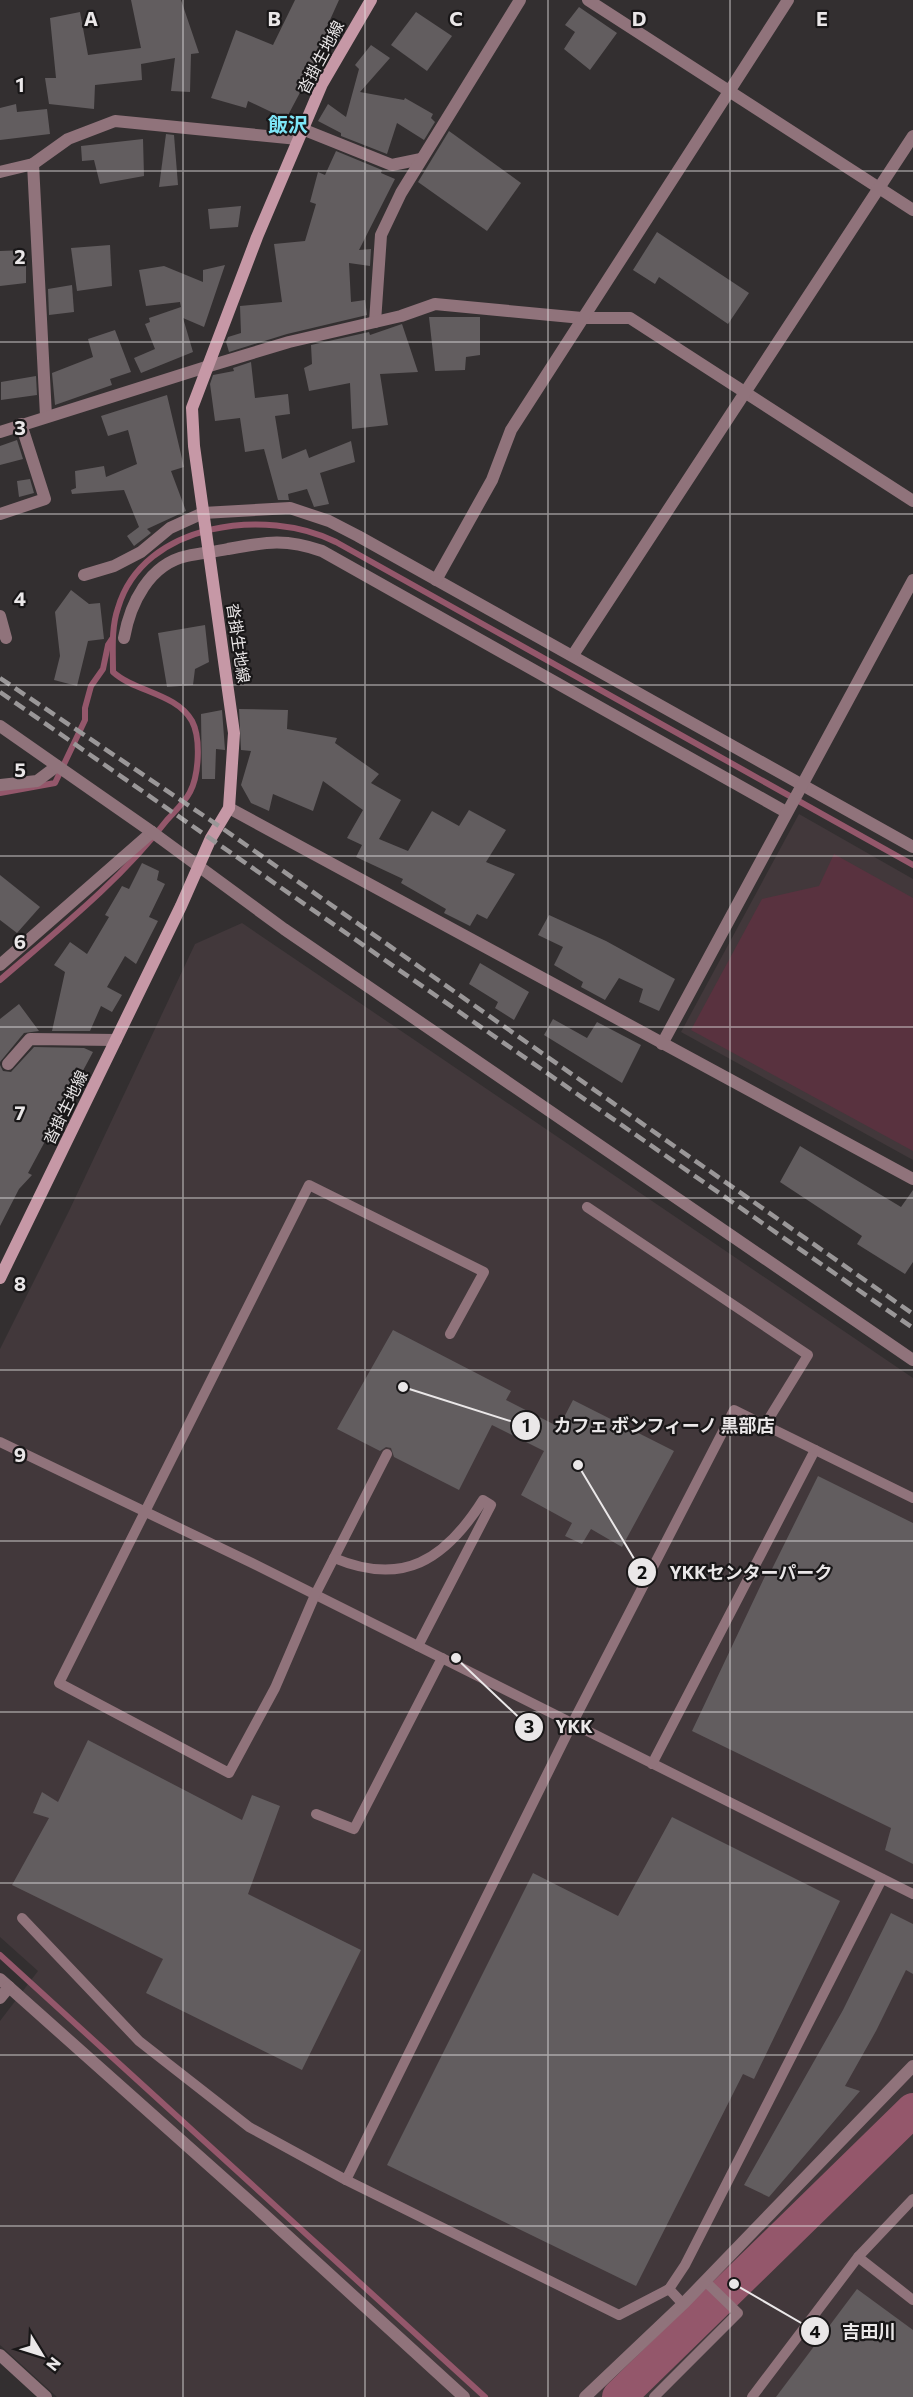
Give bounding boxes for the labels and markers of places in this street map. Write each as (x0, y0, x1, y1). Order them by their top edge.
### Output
callout: カフェ ボンフィーノ 黒部店 (511, 1408, 788, 1444)
callout: YKKセンターパーク (627, 1554, 844, 1590)
callout: YKK (514, 1709, 605, 1745)
callout: 吉田川 (800, 2313, 908, 2349)

